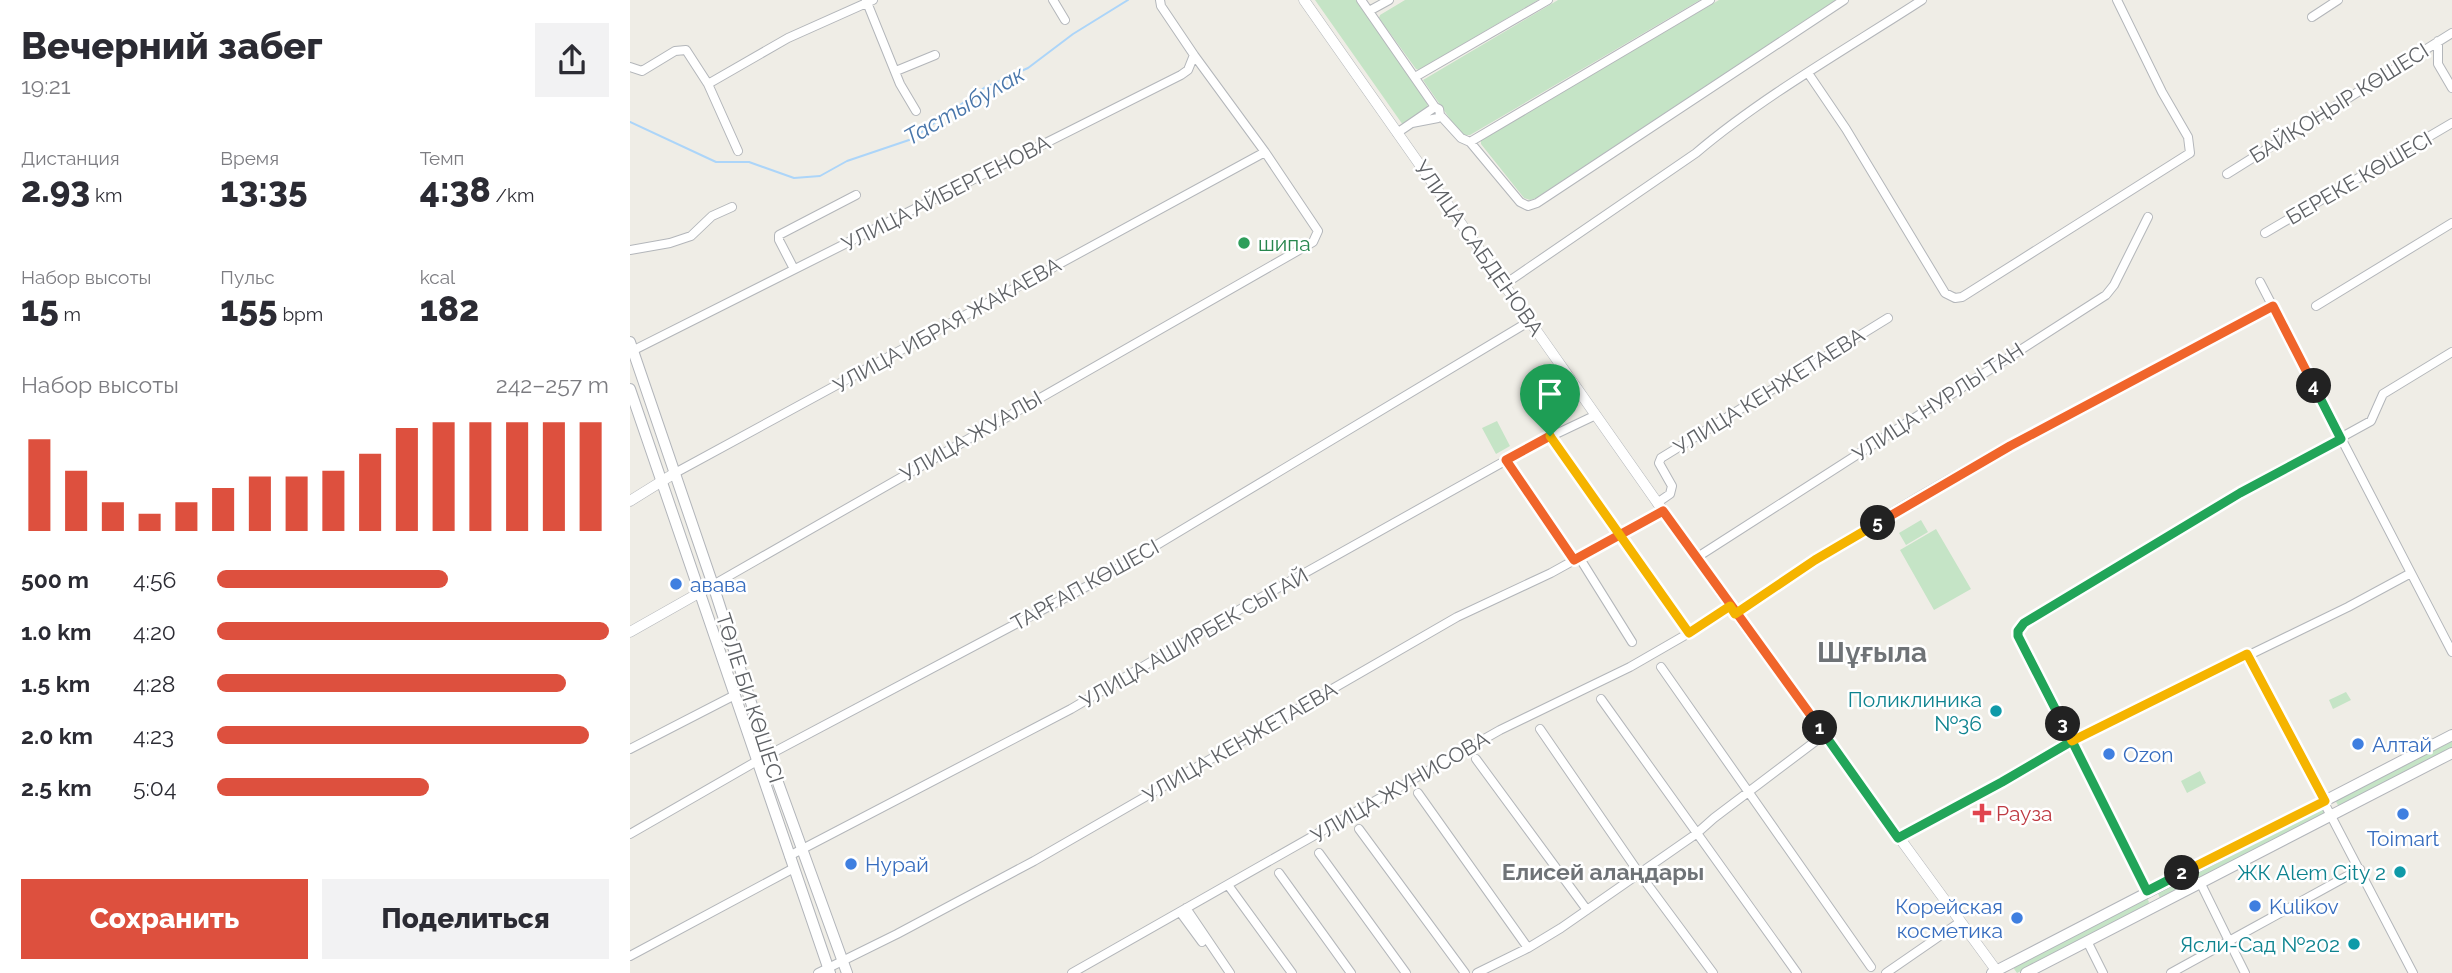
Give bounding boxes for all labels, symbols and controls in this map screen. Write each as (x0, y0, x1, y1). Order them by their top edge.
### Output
text: Вечерний забег (21, 23, 323, 68)
button: share (535, 23, 609, 97)
street label: БАЙҚОҢЫР КӨШЕСІ (2245, 38, 2433, 168)
water label: Тастыбулак (899, 59, 1029, 150)
text: 19:21 (21, 72, 70, 99)
street label: БЕРЕКЕ КӨШЕСІ (2282, 126, 2436, 230)
street label: УЛИЦА АЙБЕРГЕНОВА (838, 130, 1054, 256)
text: Дистанция (21, 147, 120, 169)
text: Время (220, 147, 279, 169)
text: Темп (420, 147, 464, 169)
street label: УЛИЦА САБДЕНОВА (1409, 156, 1549, 340)
text: 2.93 (21, 169, 90, 210)
text: 13:35 (220, 169, 307, 210)
text: 4:38 (420, 169, 491, 210)
text: km (90, 184, 123, 206)
text: /km (491, 184, 535, 206)
place label: шипа (1258, 231, 1311, 256)
marker: шипа (1236, 235, 1252, 251)
street label: УЛИЦА ИБРАЯ ЖАКАЕВА (829, 252, 1065, 398)
text: Набор высоты (21, 266, 151, 288)
text: Пульс (220, 266, 275, 288)
text: kcal (420, 266, 455, 288)
text: 15 (21, 288, 59, 329)
text: 155 (220, 288, 278, 329)
text: 182 (420, 288, 479, 329)
text: m (59, 303, 81, 325)
text: bpm (278, 303, 323, 325)
street label: УЛИЦА КЕНЖЕТАЕВА (1669, 322, 1869, 460)
street label: УЛИЦА НУРЛЫ ТАН (1848, 337, 2028, 467)
pin (1520, 364, 1580, 436)
pin: 4 (2296, 368, 2332, 404)
text: Набор высоты (21, 371, 179, 398)
text: 242–257 m (496, 371, 609, 398)
text: 4 (2308, 374, 2319, 396)
icon: arrive (1531, 375, 1569, 413)
street label: УЛИЦА ЖУАЛЫ (896, 385, 1046, 487)
pin: 5 (1860, 505, 1896, 540)
text: 5 (1872, 511, 1883, 533)
street label: ТАРҒАП КӨШЕСІ (1007, 534, 1163, 636)
street label: УЛИЦА АШИРБЕК СЫГАЙ (1076, 562, 1312, 714)
text: 500 m (21, 566, 89, 593)
text: 4:56 (133, 566, 176, 593)
place label: авава (690, 572, 747, 597)
marker: авава (668, 576, 684, 592)
street label: ТӨЛЕ БИ КӨШЕСІ (711, 610, 789, 786)
text: 1.0 km (21, 618, 91, 645)
text: 4:20 (133, 618, 176, 645)
district label: Шұғыла (1817, 636, 1927, 669)
text: 1.5 km (21, 670, 90, 697)
text: 4:28 (133, 670, 176, 697)
street label: УЛИЦА КЕНЖЕТАЕВА (1139, 676, 1341, 808)
place label: Поликлиника №36 (1848, 687, 1982, 736)
marker: Поликлиника №36 (1988, 703, 2004, 719)
pin: 3 (2046, 706, 2080, 742)
pin: 1 (1802, 710, 1838, 746)
text: 3 (2057, 712, 2068, 734)
text: 1 (1815, 716, 1824, 738)
text: 2.0 km (21, 722, 93, 749)
text: 4:23 (133, 722, 174, 749)
street label: УЛИЦА ЖУНИСОВА (1307, 726, 1493, 848)
place label: Алтай (2372, 732, 2432, 757)
marker: Алтай (2350, 736, 2366, 752)
place label: Ozon (2123, 742, 2174, 767)
marker: Ozon (2101, 746, 2117, 762)
text: 2.5 km (21, 774, 92, 801)
text: 5:04 (133, 774, 177, 801)
place label: Рауза (1996, 801, 2053, 826)
marker: Рауза (1974, 805, 1990, 821)
marker: Toimart (2395, 806, 2411, 822)
place label: Toimart (2367, 826, 2439, 851)
place label: Нурай (865, 852, 929, 877)
marker: Нурай (843, 856, 859, 872)
pin: 2 (2164, 856, 2200, 890)
district label: Елисей алаңдары (1502, 858, 1704, 885)
place label: ЖК Alem City 2 (2237, 860, 2386, 885)
text: 2 (2176, 861, 2187, 883)
marker: ЖК Alem City 2 (2392, 864, 2408, 880)
button: Сохранить (21, 879, 308, 959)
button: Поделиться (322, 879, 609, 959)
place label: Корейская косметика (1895, 894, 2003, 943)
place label: Kulikov (2269, 894, 2339, 919)
marker: Kulikov (2247, 898, 2263, 914)
marker: Корейская косметика (2009, 910, 2025, 926)
place label: Ясли-Сад №202 (2180, 932, 2340, 957)
marker: Ясли-Сад №202 (2346, 936, 2362, 952)

